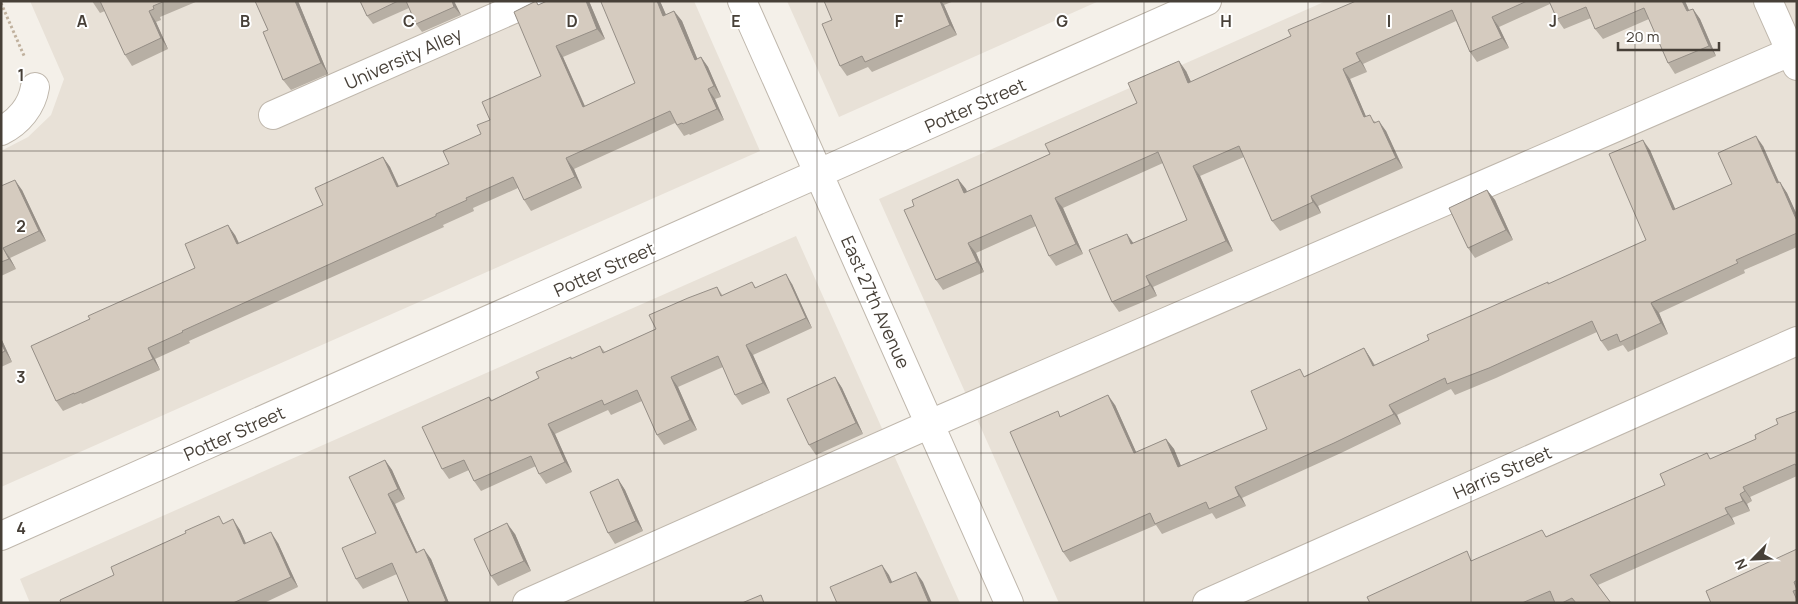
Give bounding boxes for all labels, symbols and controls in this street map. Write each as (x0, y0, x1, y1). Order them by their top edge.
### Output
text: A (77, 10, 88, 32)
text: B (240, 10, 250, 32)
text: C (403, 10, 415, 32)
text: D (566, 10, 578, 32)
text: E (731, 10, 741, 32)
text: F (895, 10, 904, 32)
text: G (1056, 10, 1068, 32)
text: H (1220, 10, 1232, 32)
text: I (1387, 10, 1391, 32)
text: J (1549, 10, 1557, 32)
scale bar (1618, 20, 1719, 52)
street label: University Alley (340, 21, 466, 95)
text: 20 m (1626, 26, 1659, 47)
text: 1 (17, 64, 25, 86)
street label: Potter Street (921, 72, 1029, 138)
text: 2 (16, 215, 26, 237)
street label: East 27th Avenue (836, 232, 916, 372)
street label: Potter Street (550, 236, 658, 302)
text: 3 (16, 366, 26, 388)
street label: Potter Street (180, 400, 288, 466)
street label: Harris Street (1449, 440, 1555, 504)
text: 4 (16, 517, 26, 539)
north arrow (1728, 534, 1778, 584)
text: N (1730, 556, 1751, 573)

